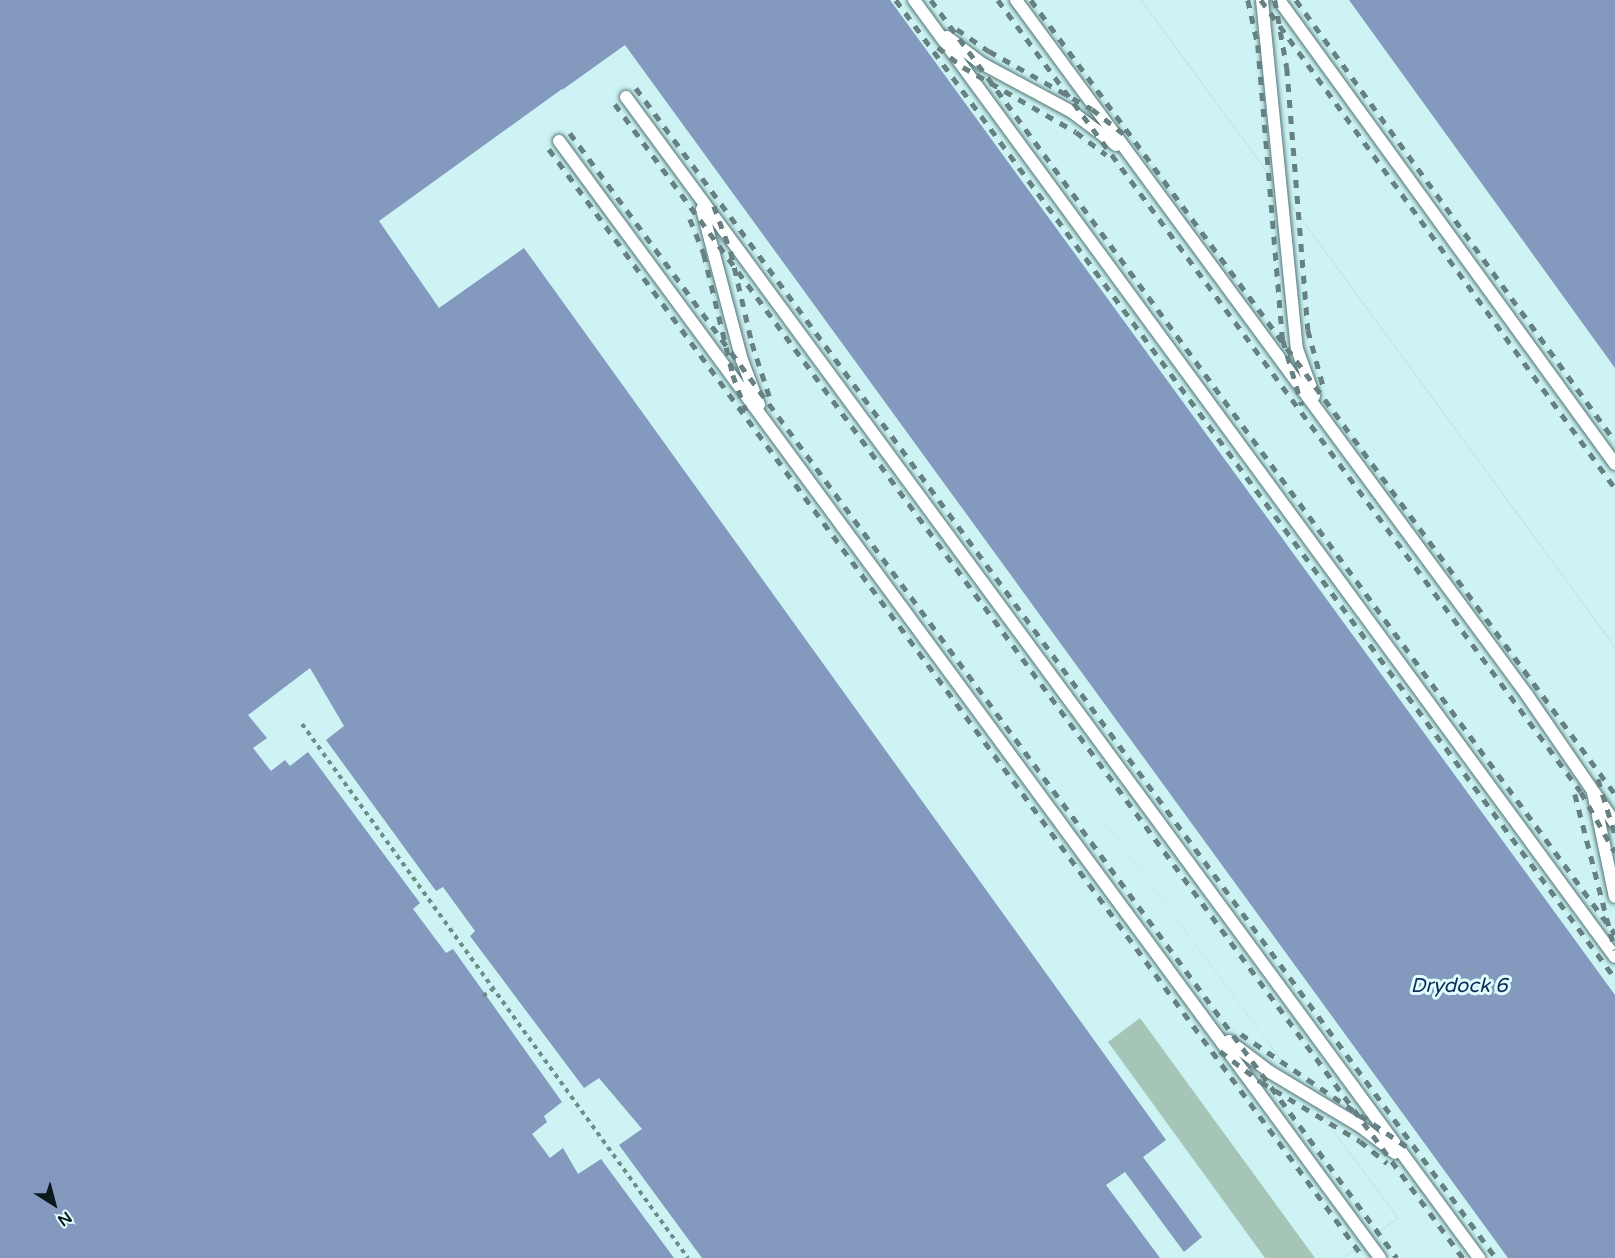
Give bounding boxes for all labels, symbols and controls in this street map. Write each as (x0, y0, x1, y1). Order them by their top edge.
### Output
water label: Drydock 6 (1410, 974, 1508, 998)
north arrow (24, 1174, 84, 1234)
text: N (54, 1207, 76, 1230)

